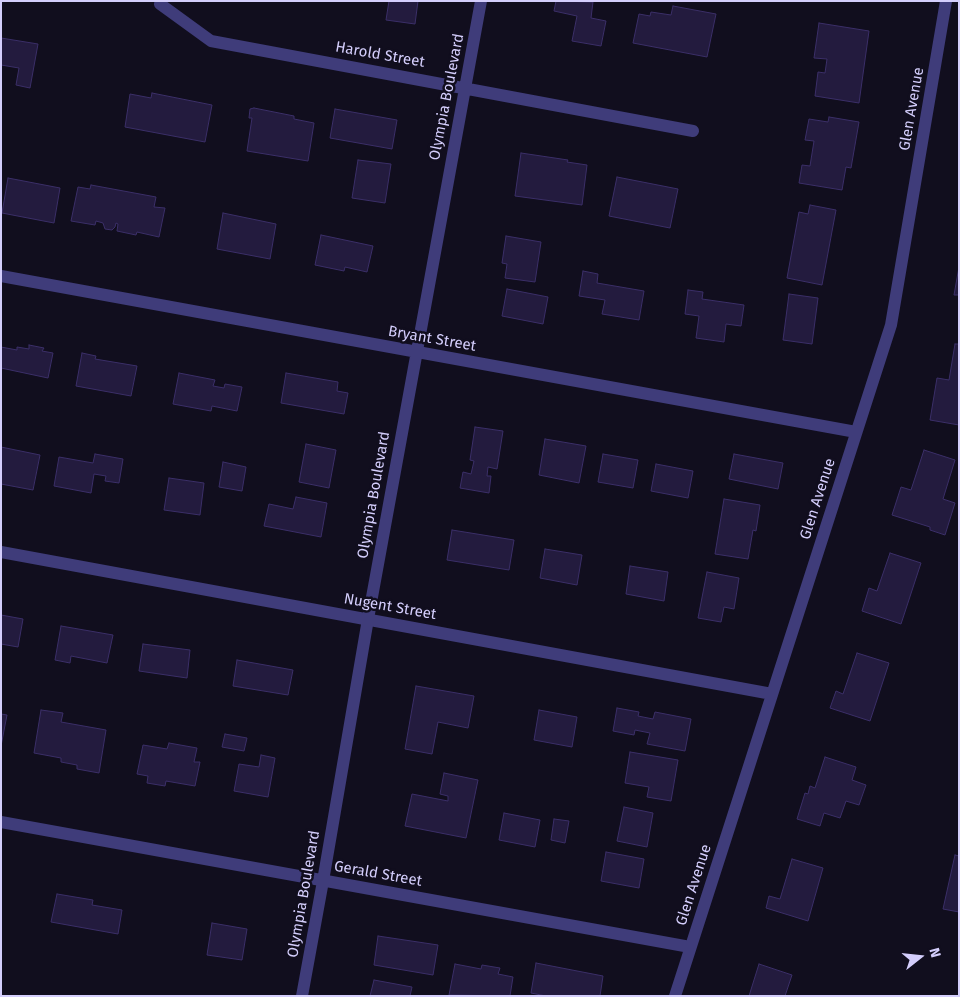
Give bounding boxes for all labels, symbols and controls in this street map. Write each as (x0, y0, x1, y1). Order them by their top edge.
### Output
street label: Olympia Boulevard (426, 32, 468, 162)
street label: Harold Street (334, 38, 426, 72)
street label: Glen Avenue (896, 66, 928, 152)
street label: Bryant Street (387, 322, 477, 356)
street label: Olympia Boulevard (354, 430, 394, 560)
street label: Glen Avenue (796, 456, 840, 542)
street label: Nugent Street (342, 590, 438, 624)
street label: Olympia Boulevard (284, 829, 324, 959)
street label: Glen Avenue (672, 842, 716, 928)
street label: Gerald Street (333, 857, 423, 891)
north arrow (895, 932, 945, 982)
text: N (925, 946, 944, 960)

